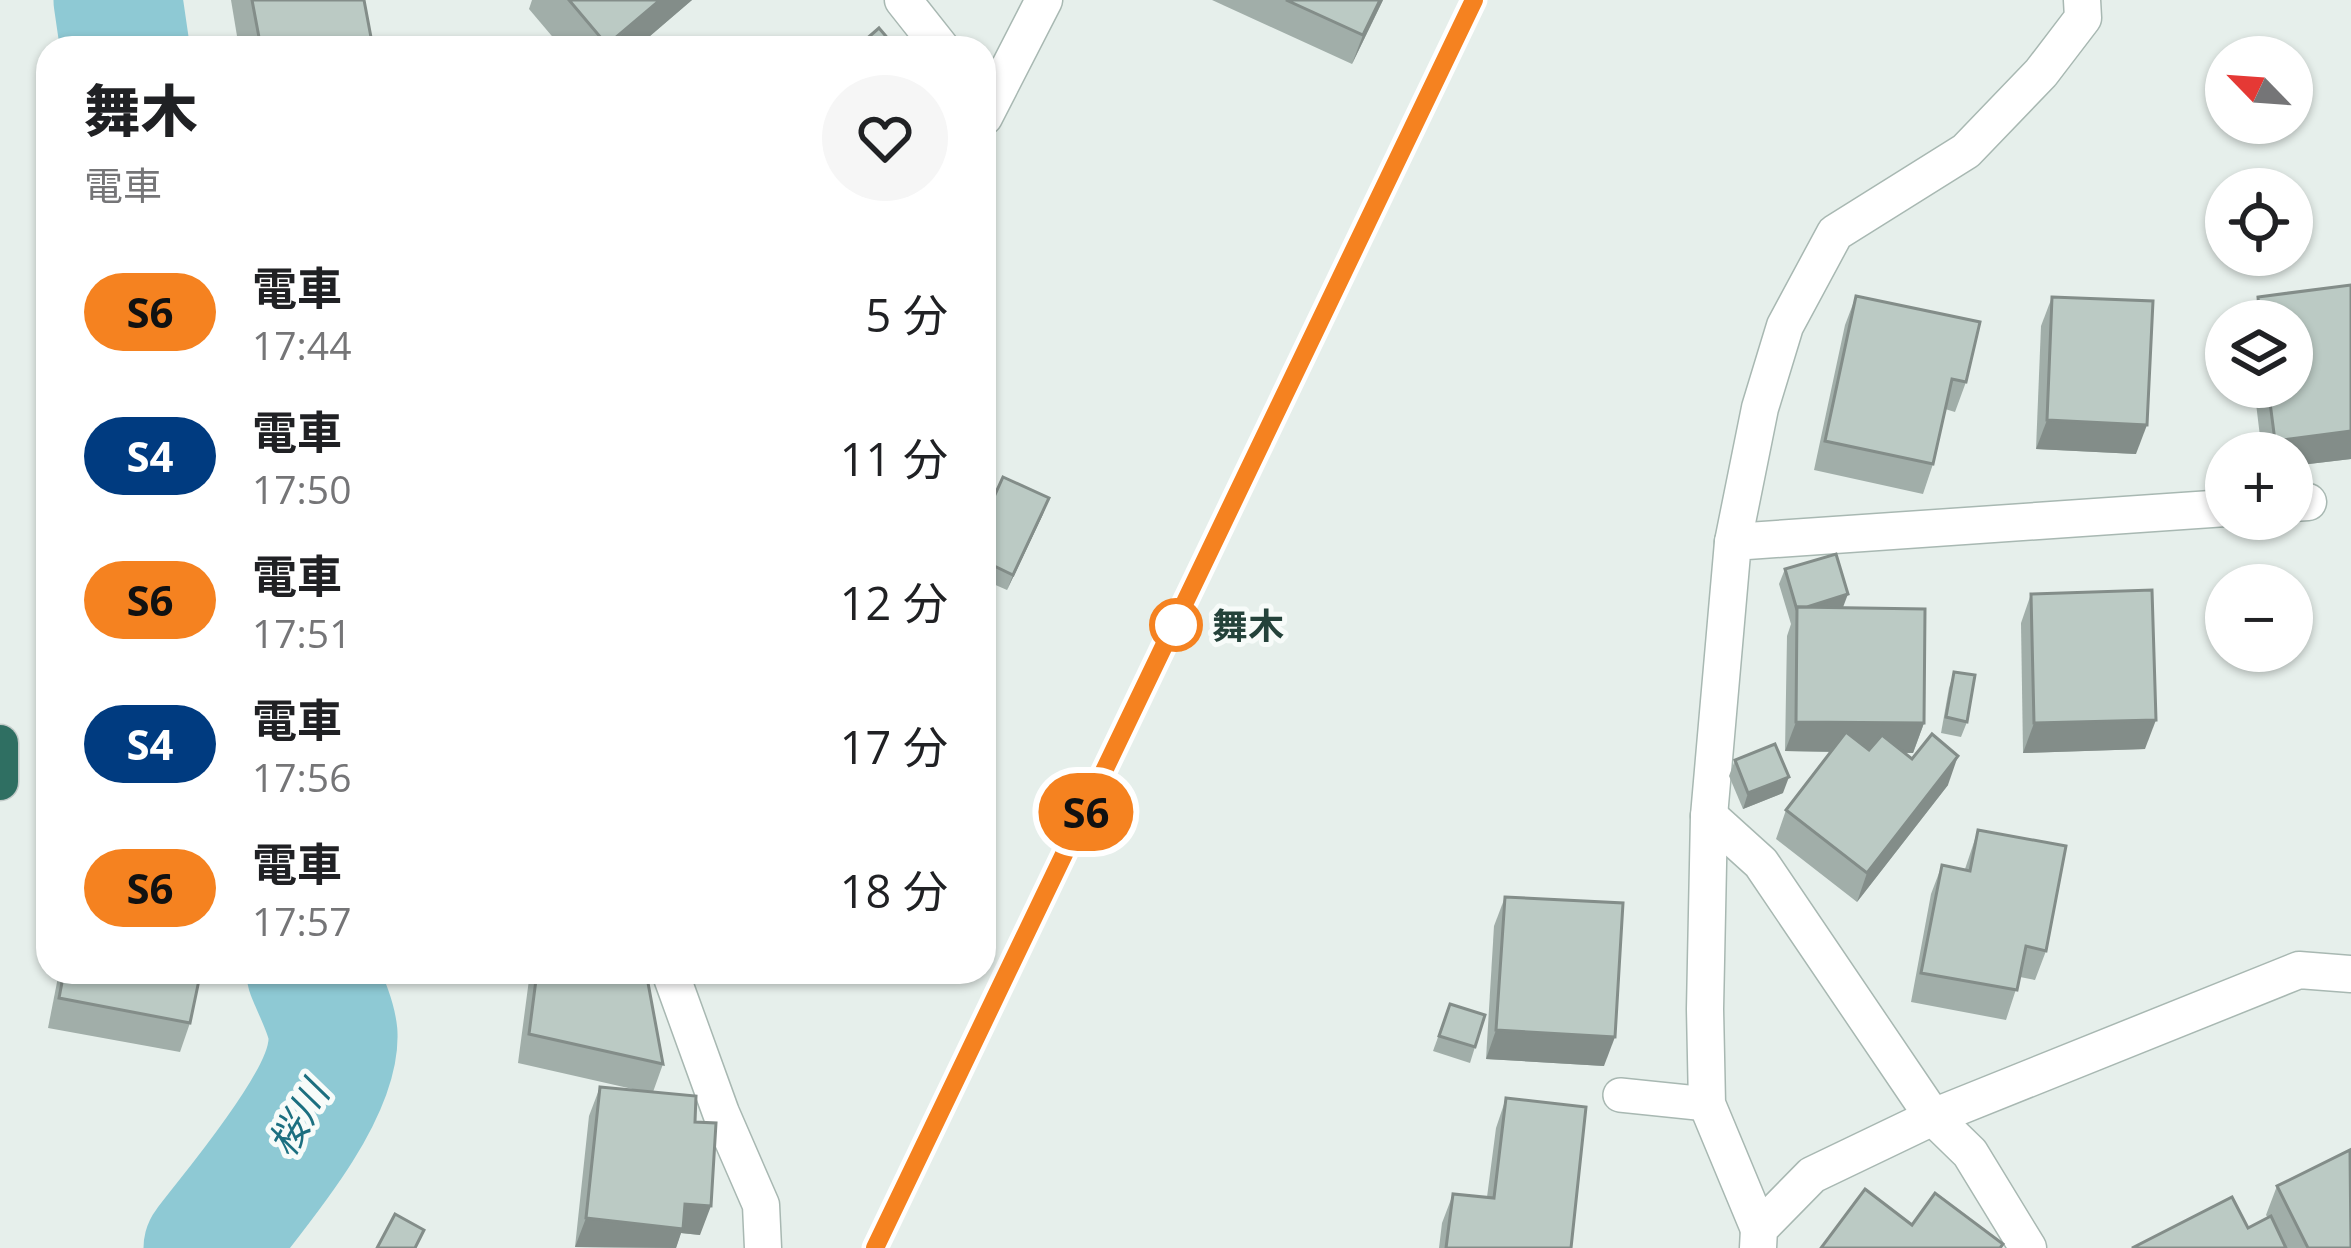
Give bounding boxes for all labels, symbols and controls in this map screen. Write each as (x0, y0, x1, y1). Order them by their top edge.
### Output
north arrow (2205, 36, 2313, 144)
map controls (2205, 36, 2313, 672)
text: 舞木 (84, 71, 198, 149)
button: heart (822, 75, 948, 201)
text: 電車 (84, 158, 162, 211)
button: locate (2205, 168, 2313, 276)
text: 電車 (252, 257, 342, 318)
text: S6 (126, 283, 174, 340)
text: 5 分 (866, 284, 948, 345)
button: layers (2205, 300, 2313, 408)
text: 17:44 (252, 318, 351, 371)
text: 電車 (252, 401, 342, 462)
text: S4 (126, 427, 174, 484)
text: 11 分 (840, 428, 948, 489)
button: + (2205, 432, 2313, 540)
text: 17:50 (252, 462, 351, 515)
text: 電車 (252, 545, 342, 606)
button: − (2205, 564, 2313, 672)
text: S6 (126, 571, 174, 628)
text: 12 分 (840, 572, 948, 633)
marker: 舞木 (1151, 600, 1201, 650)
place label: 舞木 (1212, 601, 1284, 650)
text: 17:51 (252, 606, 351, 659)
text: 電車 (252, 689, 342, 750)
text: S4 (126, 715, 174, 772)
text: 17 分 (840, 716, 948, 777)
text: 17:56 (252, 750, 351, 803)
line badge: S6 (1032, 773, 1140, 851)
text: S6 (1062, 783, 1110, 840)
text: 電車 (252, 833, 342, 894)
text: S6 (126, 859, 174, 916)
text: 18 分 (840, 860, 948, 921)
text: 17:57 (252, 894, 351, 947)
water label: 桜川 (255, 1068, 341, 1165)

